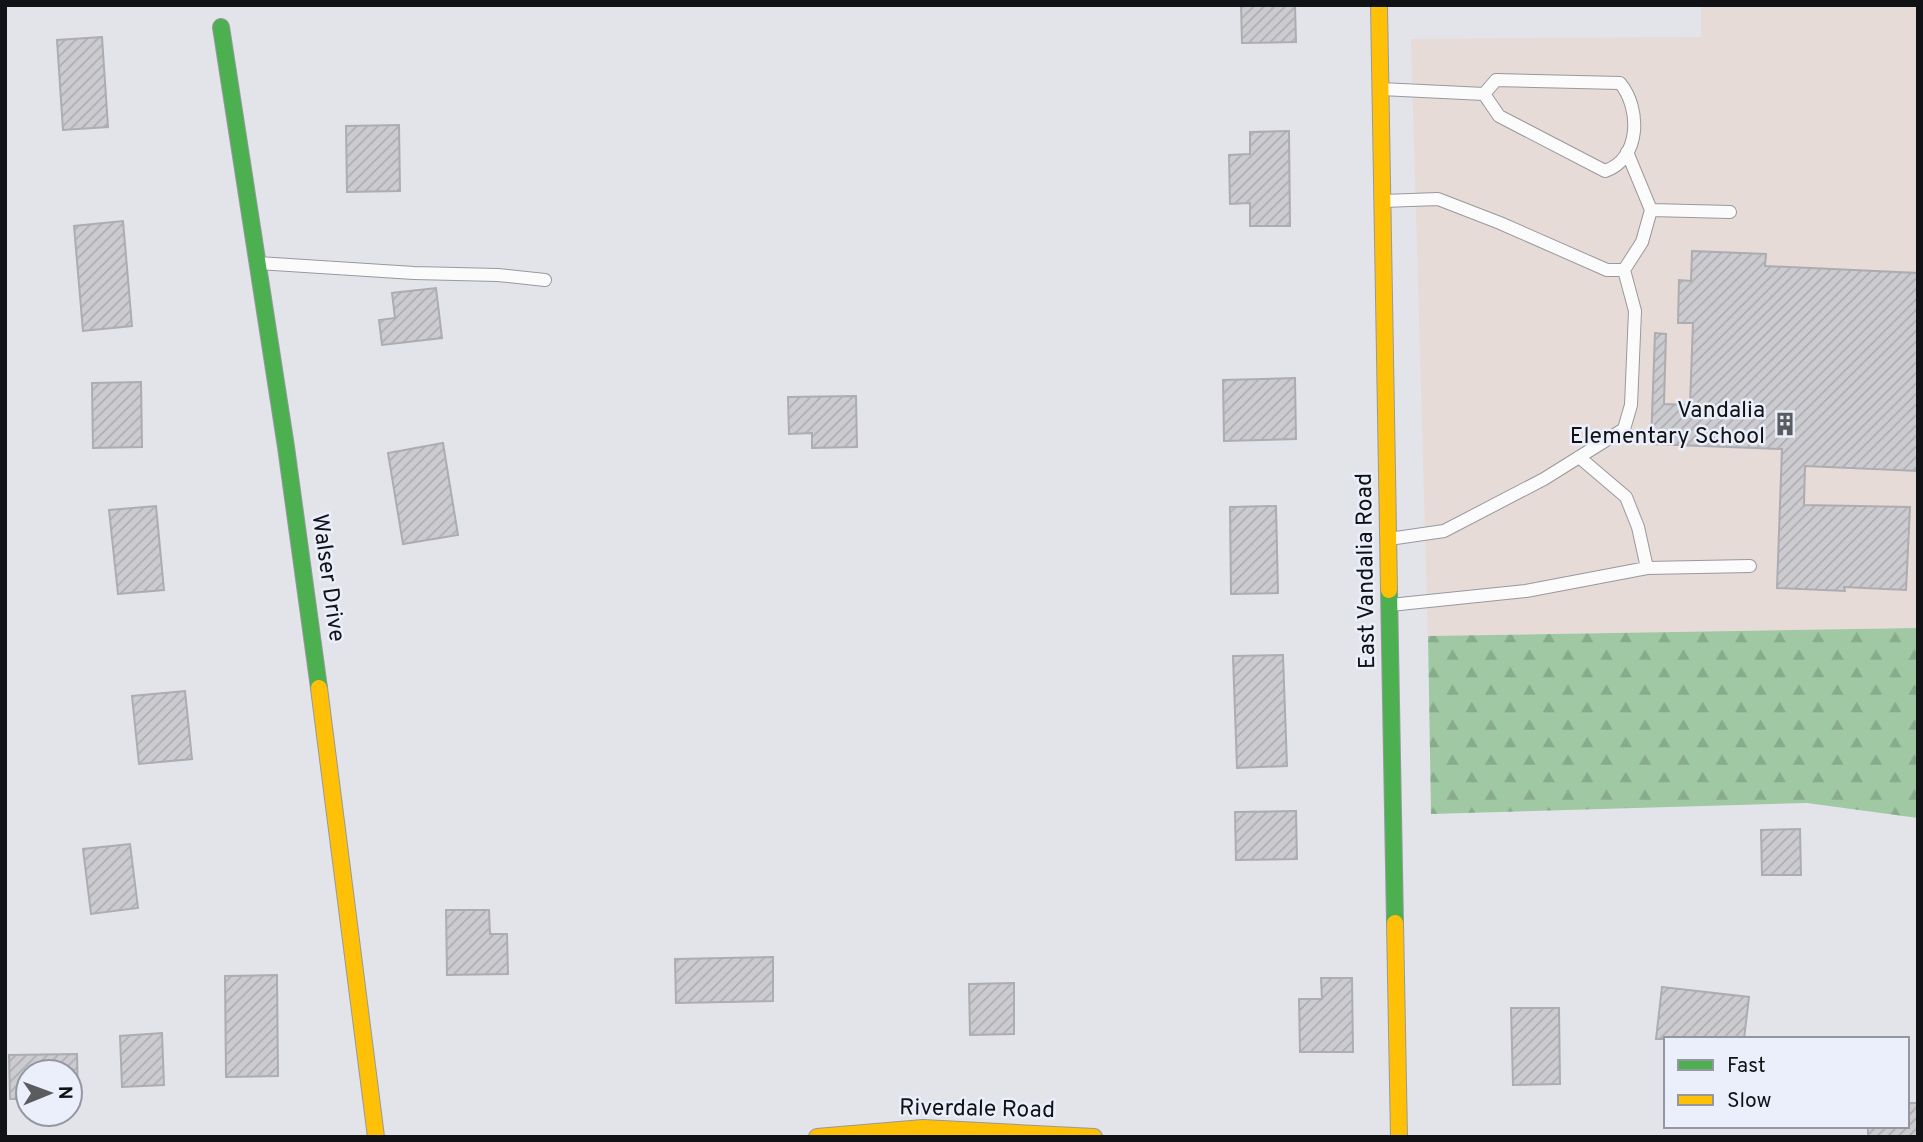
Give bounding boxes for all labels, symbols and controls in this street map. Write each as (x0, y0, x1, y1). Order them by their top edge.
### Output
place label: Vandalia Elementary School (1570, 397, 1765, 452)
building icon: Vandalia Elementary School (1771, 410, 1799, 438)
street label: East Vandalia Road (1351, 473, 1383, 669)
street label: Walser Drive (304, 512, 350, 644)
legend (1664, 1037, 1909, 1128)
text: Fast (1727, 1053, 1766, 1080)
north arrow (14, 1058, 84, 1128)
text: N (52, 1086, 76, 1100)
text: Slow (1727, 1088, 1772, 1115)
street label: Riverdale Road (899, 1094, 1055, 1126)

